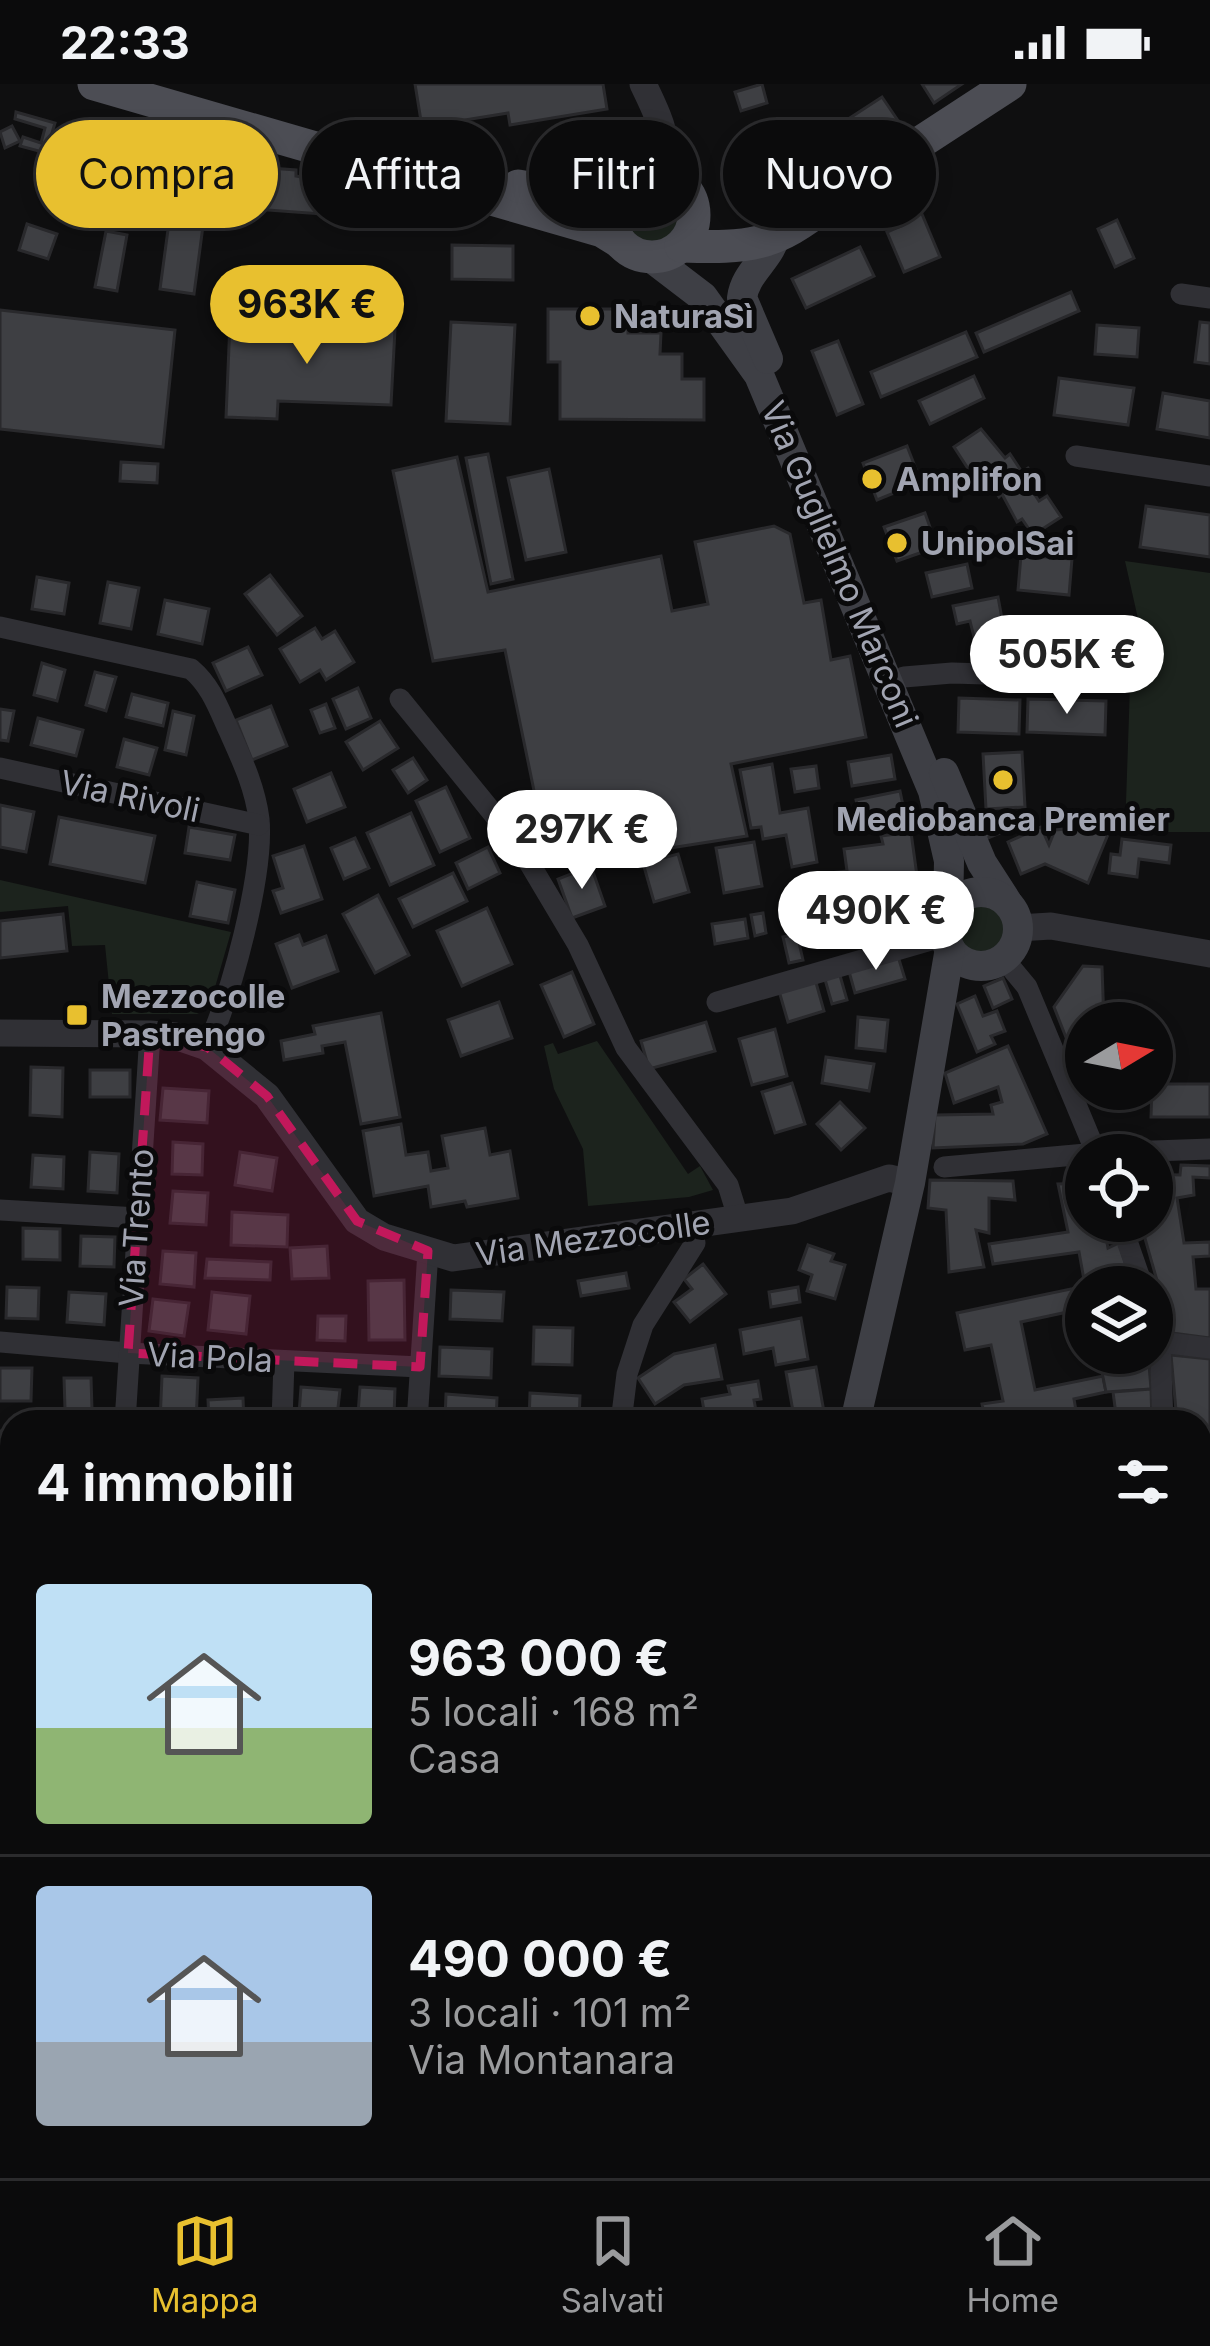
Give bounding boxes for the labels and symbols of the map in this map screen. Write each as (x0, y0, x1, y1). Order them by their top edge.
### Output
pin: 963K € (209, 265, 405, 367)
place label: NaturaSì (614, 296, 754, 336)
marker: NaturaSì (577, 303, 603, 329)
street label: Via Guglielmo Marconi (753, 395, 927, 733)
place label: Amplifon (896, 459, 1043, 499)
marker: Amplifon (859, 466, 885, 492)
place label: UnipolSai (921, 523, 1074, 563)
marker: UnipolSai (884, 530, 910, 556)
pin: 505K € (969, 615, 1165, 717)
street label: Via Rivoli (57, 762, 203, 830)
marker: Mediobanca Premier (990, 767, 1016, 793)
pin: 297K € (484, 790, 680, 892)
place label: Mediobanca Premier (836, 799, 1170, 839)
pin: 490K € (778, 871, 974, 973)
place label: Mezzocolle Pastrengo (101, 976, 285, 1054)
marker: Mezzocolle Pastrengo (64, 1002, 90, 1028)
north arrow (1065, 1002, 1173, 1110)
street label: Via Trento (111, 1147, 161, 1309)
street label: Via Mezzocolle (473, 1202, 713, 1274)
street label: Via Pola (146, 1334, 274, 1380)

